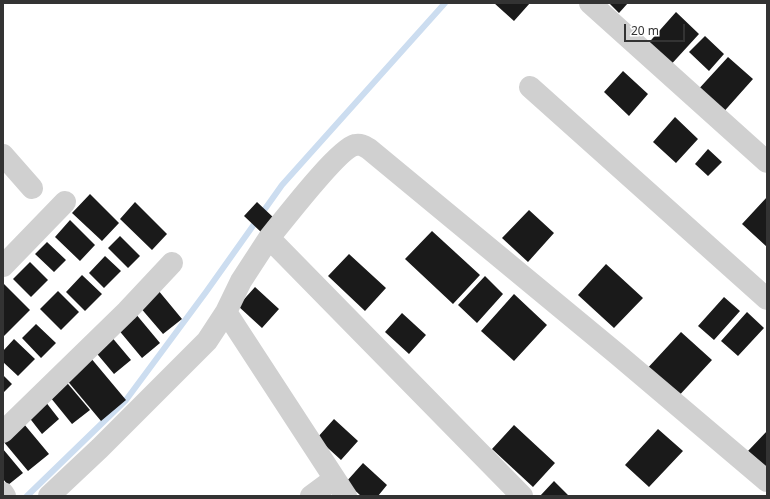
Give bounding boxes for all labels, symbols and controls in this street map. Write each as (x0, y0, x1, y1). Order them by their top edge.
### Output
scale bar (626, 16, 687, 42)
text: 20 m (631, 22, 659, 39)

